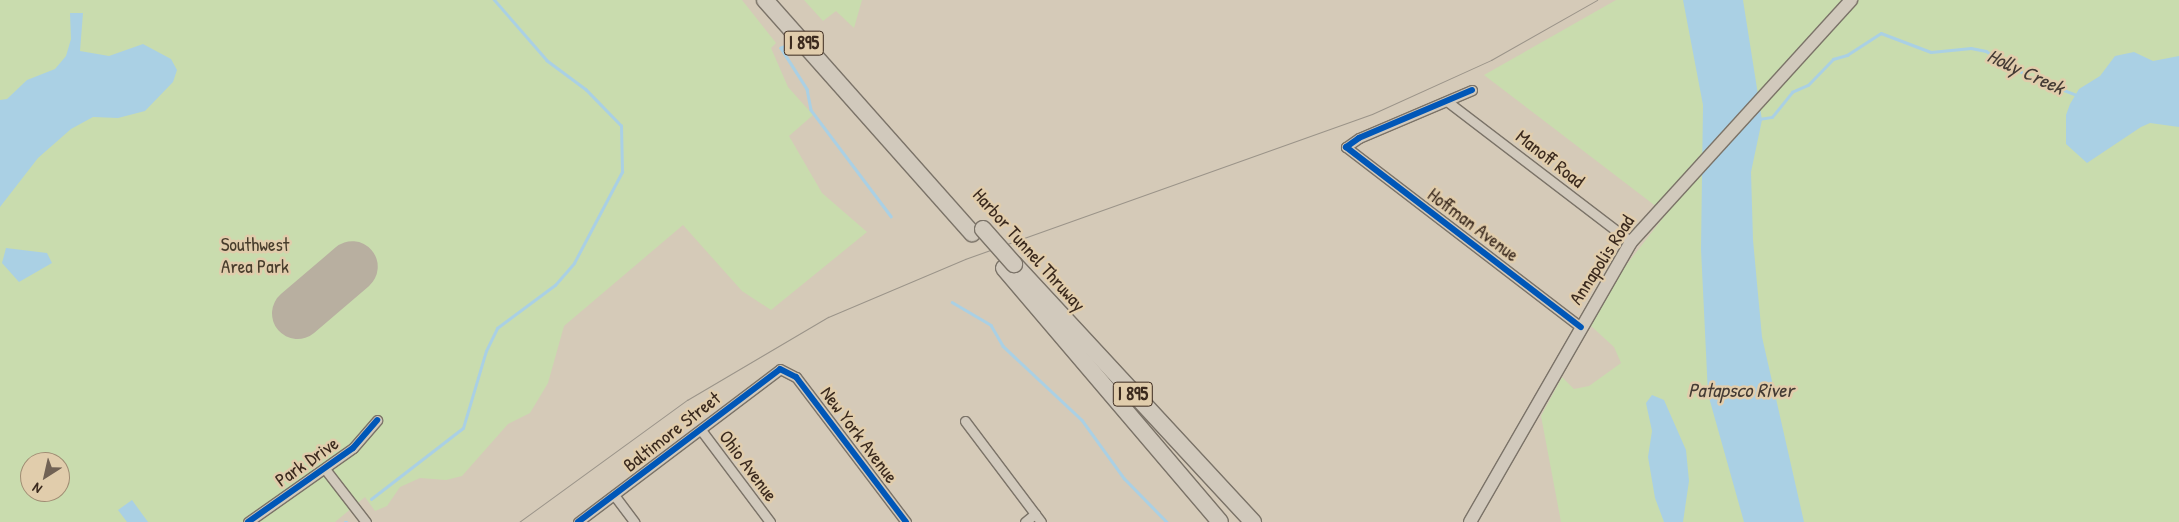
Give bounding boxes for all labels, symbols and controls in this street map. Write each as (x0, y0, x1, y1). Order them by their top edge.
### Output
road number: I 895 (783, 28, 825, 58)
water label: Holly Creek (1984, 43, 2068, 99)
street label: Manoff Road (1511, 125, 1589, 193)
street label: Hoffman Avenue (1423, 183, 1523, 267)
street label: Harbor Tunnel Thruway (968, 184, 1090, 316)
street label: Annapolis Road (1565, 211, 1639, 309)
park label: Southwest Area Park (221, 234, 289, 278)
water label: Patapsco River (1688, 377, 1794, 401)
road number: I 895 (1112, 378, 1154, 409)
street label: New York Avenue (815, 382, 903, 488)
street label: Baltimore Street (619, 387, 725, 477)
street label: Ohio Avenue (714, 426, 782, 506)
street label: Park Drive (271, 432, 343, 492)
north arrow (20, 452, 70, 502)
text: N (28, 479, 45, 499)

